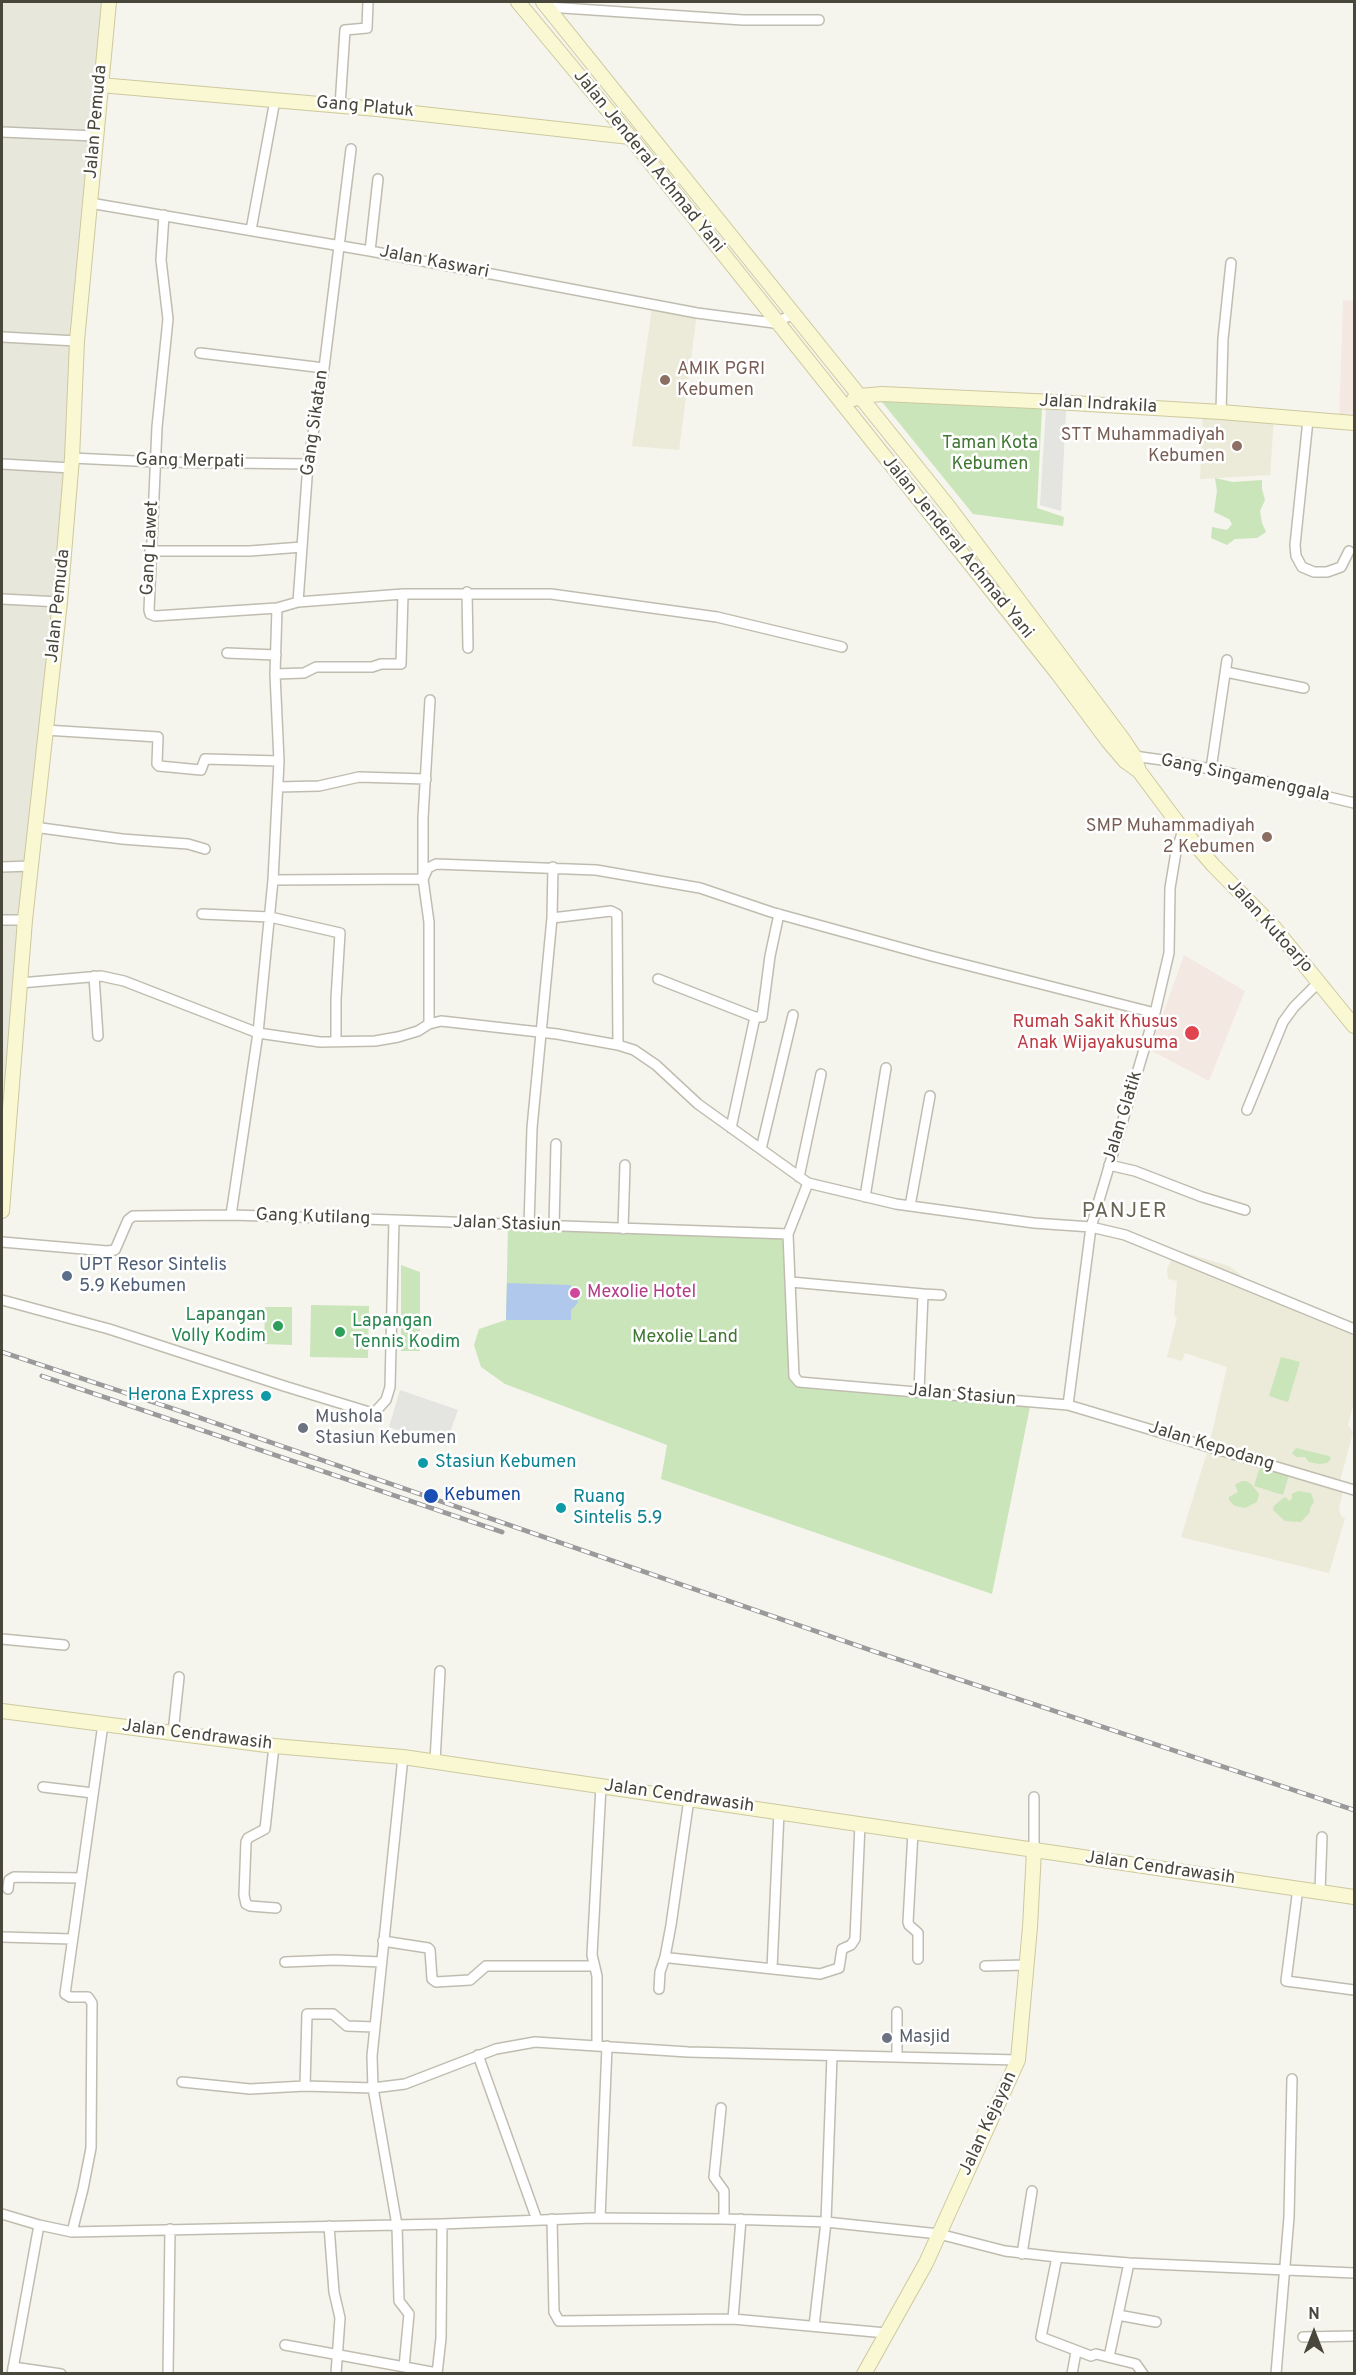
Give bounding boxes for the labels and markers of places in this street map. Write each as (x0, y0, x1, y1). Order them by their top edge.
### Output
place label: AMIK PGRI Kebumen (677, 359, 765, 401)
marker: AMIK PGRI Kebumen (658, 373, 672, 387)
place label: STT Muhammadiyah Kebumen (1061, 425, 1225, 468)
marker: STT Muhammadiyah Kebumen (1230, 439, 1244, 453)
place label: SMP Muhammadiyah 2 Kebumen (1086, 816, 1255, 858)
marker: SMP Muhammadiyah 2 Kebumen (1260, 830, 1274, 844)
place label: Rumah Sakit Khusus Anak Wijayakusuma (1012, 1012, 1178, 1054)
marker: Rumah Sakit Khusus Anak Wijayakusuma (1183, 1024, 1201, 1042)
place label: UPT Resor Sintelis 5.9 Kebumen (79, 1255, 227, 1298)
marker: UPT Resor Sintelis 5.9 Kebumen (60, 1269, 74, 1283)
place label: Mexolie Hotel (587, 1282, 696, 1304)
marker: Mexolie Hotel (568, 1286, 582, 1300)
place label: Lapangan Volly Kodim (171, 1305, 266, 1348)
place label: Lapangan Tennis Kodim (352, 1311, 460, 1354)
marker: Lapangan Volly Kodim (271, 1319, 285, 1333)
marker: Lapangan Tennis Kodim (333, 1325, 347, 1339)
place label: Herona Express (128, 1385, 254, 1407)
marker: Herona Express (259, 1389, 273, 1403)
place label: Mushola Stasiun Kebumen (315, 1407, 456, 1450)
marker: Mushola Stasiun Kebumen (296, 1421, 310, 1435)
place label: Stasiun Kebumen (435, 1452, 576, 1474)
marker: Stasiun Kebumen (416, 1456, 430, 1470)
place label: Kebumen (444, 1485, 521, 1507)
marker: Kebumen (422, 1487, 440, 1505)
place label: Ruang Sintelis 5.9 (573, 1487, 662, 1530)
marker: Ruang Sintelis 5.9 (554, 1501, 568, 1515)
place label: Masjid (899, 2027, 950, 2049)
marker: Masjid (880, 2031, 894, 2045)

